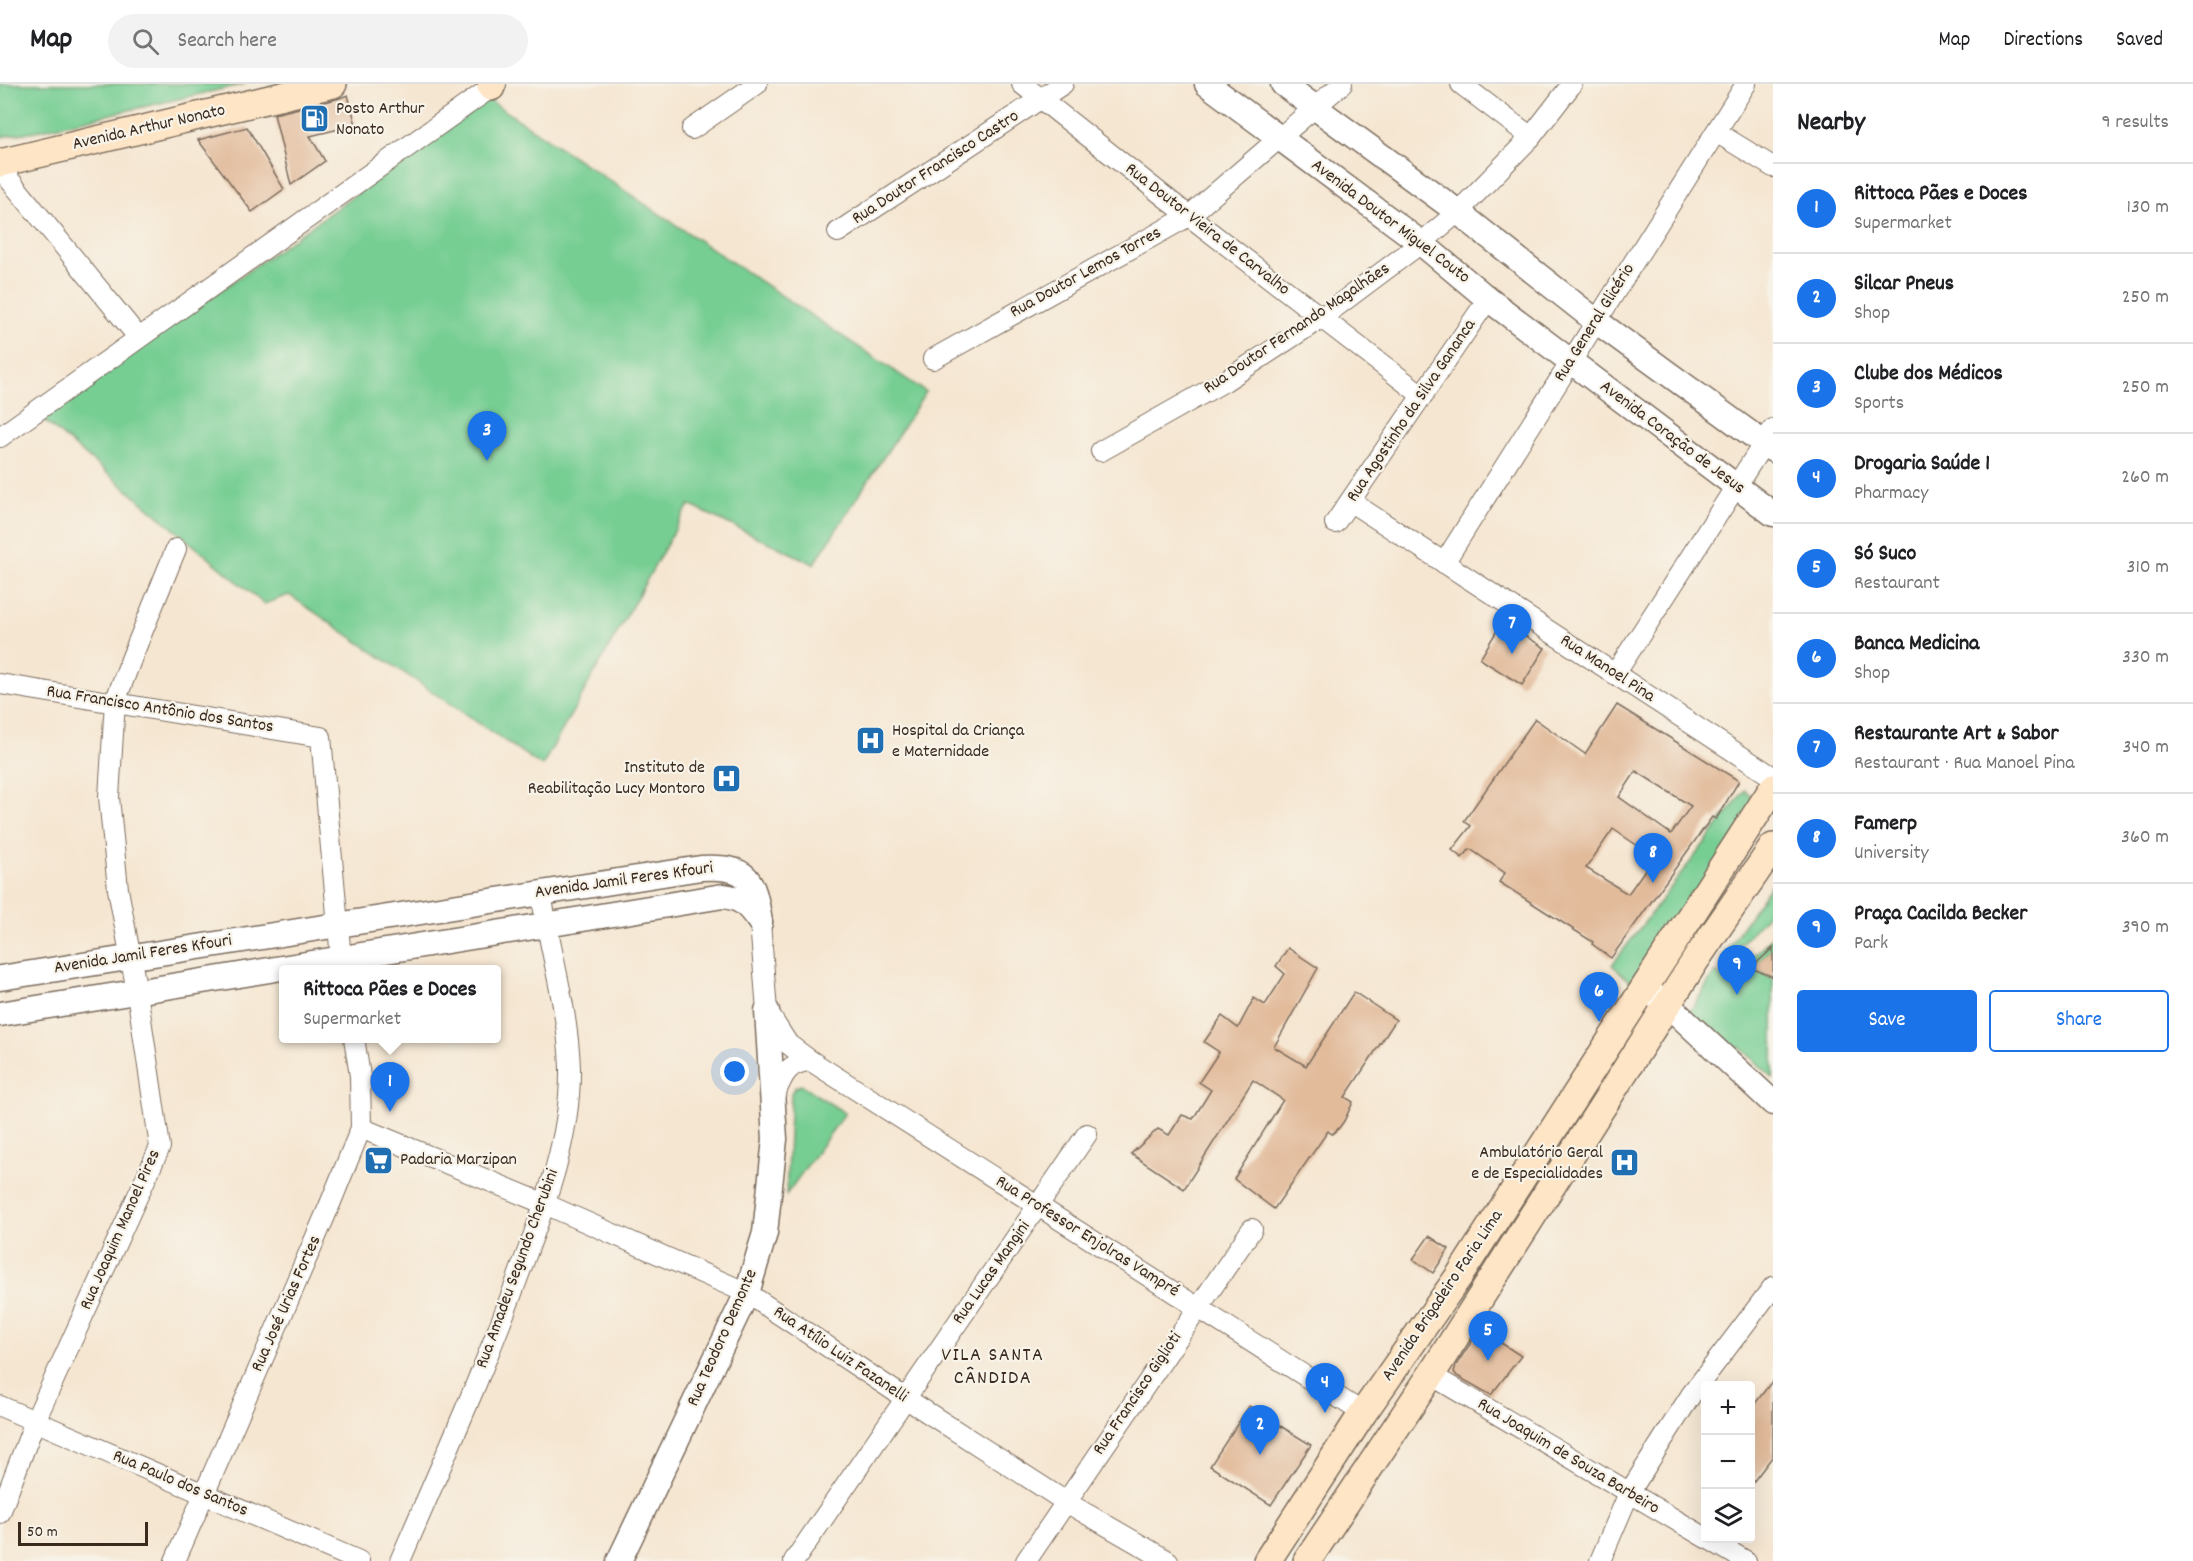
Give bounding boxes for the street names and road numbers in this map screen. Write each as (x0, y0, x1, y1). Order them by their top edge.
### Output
street label: Avenida Arthur Nonato (70, 98, 228, 158)
street label: Rua Doutor Francisco Castro (848, 104, 1024, 232)
street label: Avenida Doutor Miguel Couto (1305, 154, 1475, 290)
street label: Rua Doutor Vieira de Carvalho (1119, 158, 1295, 302)
street label: Rua Doutor Lemos Torres (1006, 221, 1166, 325)
street label: Rua Doutor Fernando Magalhães (1199, 257, 1395, 401)
street label: Rua General Glicério (1548, 259, 1642, 387)
street label: Rua Agostinho da Silva Gananca (1341, 314, 1483, 507)
street label: Avenida Coração de Jesus (1594, 375, 1750, 501)
street label: Rua Manoel Pina (1554, 629, 1660, 709)
street label: Rua Francisco Antônio dos Santos (45, 680, 275, 740)
street label: Avenida Jamil Feres Kfouri (533, 856, 715, 906)
street label: Avenida Jamil Feres Kfouri (52, 929, 234, 981)
street label: Rua Joaquim Manoel Pires (74, 1146, 168, 1314)
street label: Rua Amadeu Segundo Cherubini (470, 1166, 566, 1372)
street label: Rua Professor Enjolras Vampré (990, 1170, 1184, 1304)
street label: Avenida Brigadeiro Faria Lima (1376, 1205, 1510, 1387)
street label: Rua Lucas Mangini (947, 1216, 1037, 1330)
street label: Rua José Urias Fortes (246, 1232, 328, 1376)
street label: Rua Teodoro Demonte (681, 1265, 765, 1411)
street label: Rua Atílio Luiz Fazanelli (768, 1301, 912, 1409)
street label: Rua Francisco Giglioti (1087, 1327, 1189, 1461)
street label: Rua Joaquim de Souza Barbeiro (1472, 1393, 1664, 1521)
street label: Rua Paulo dos Santos (108, 1444, 252, 1524)

